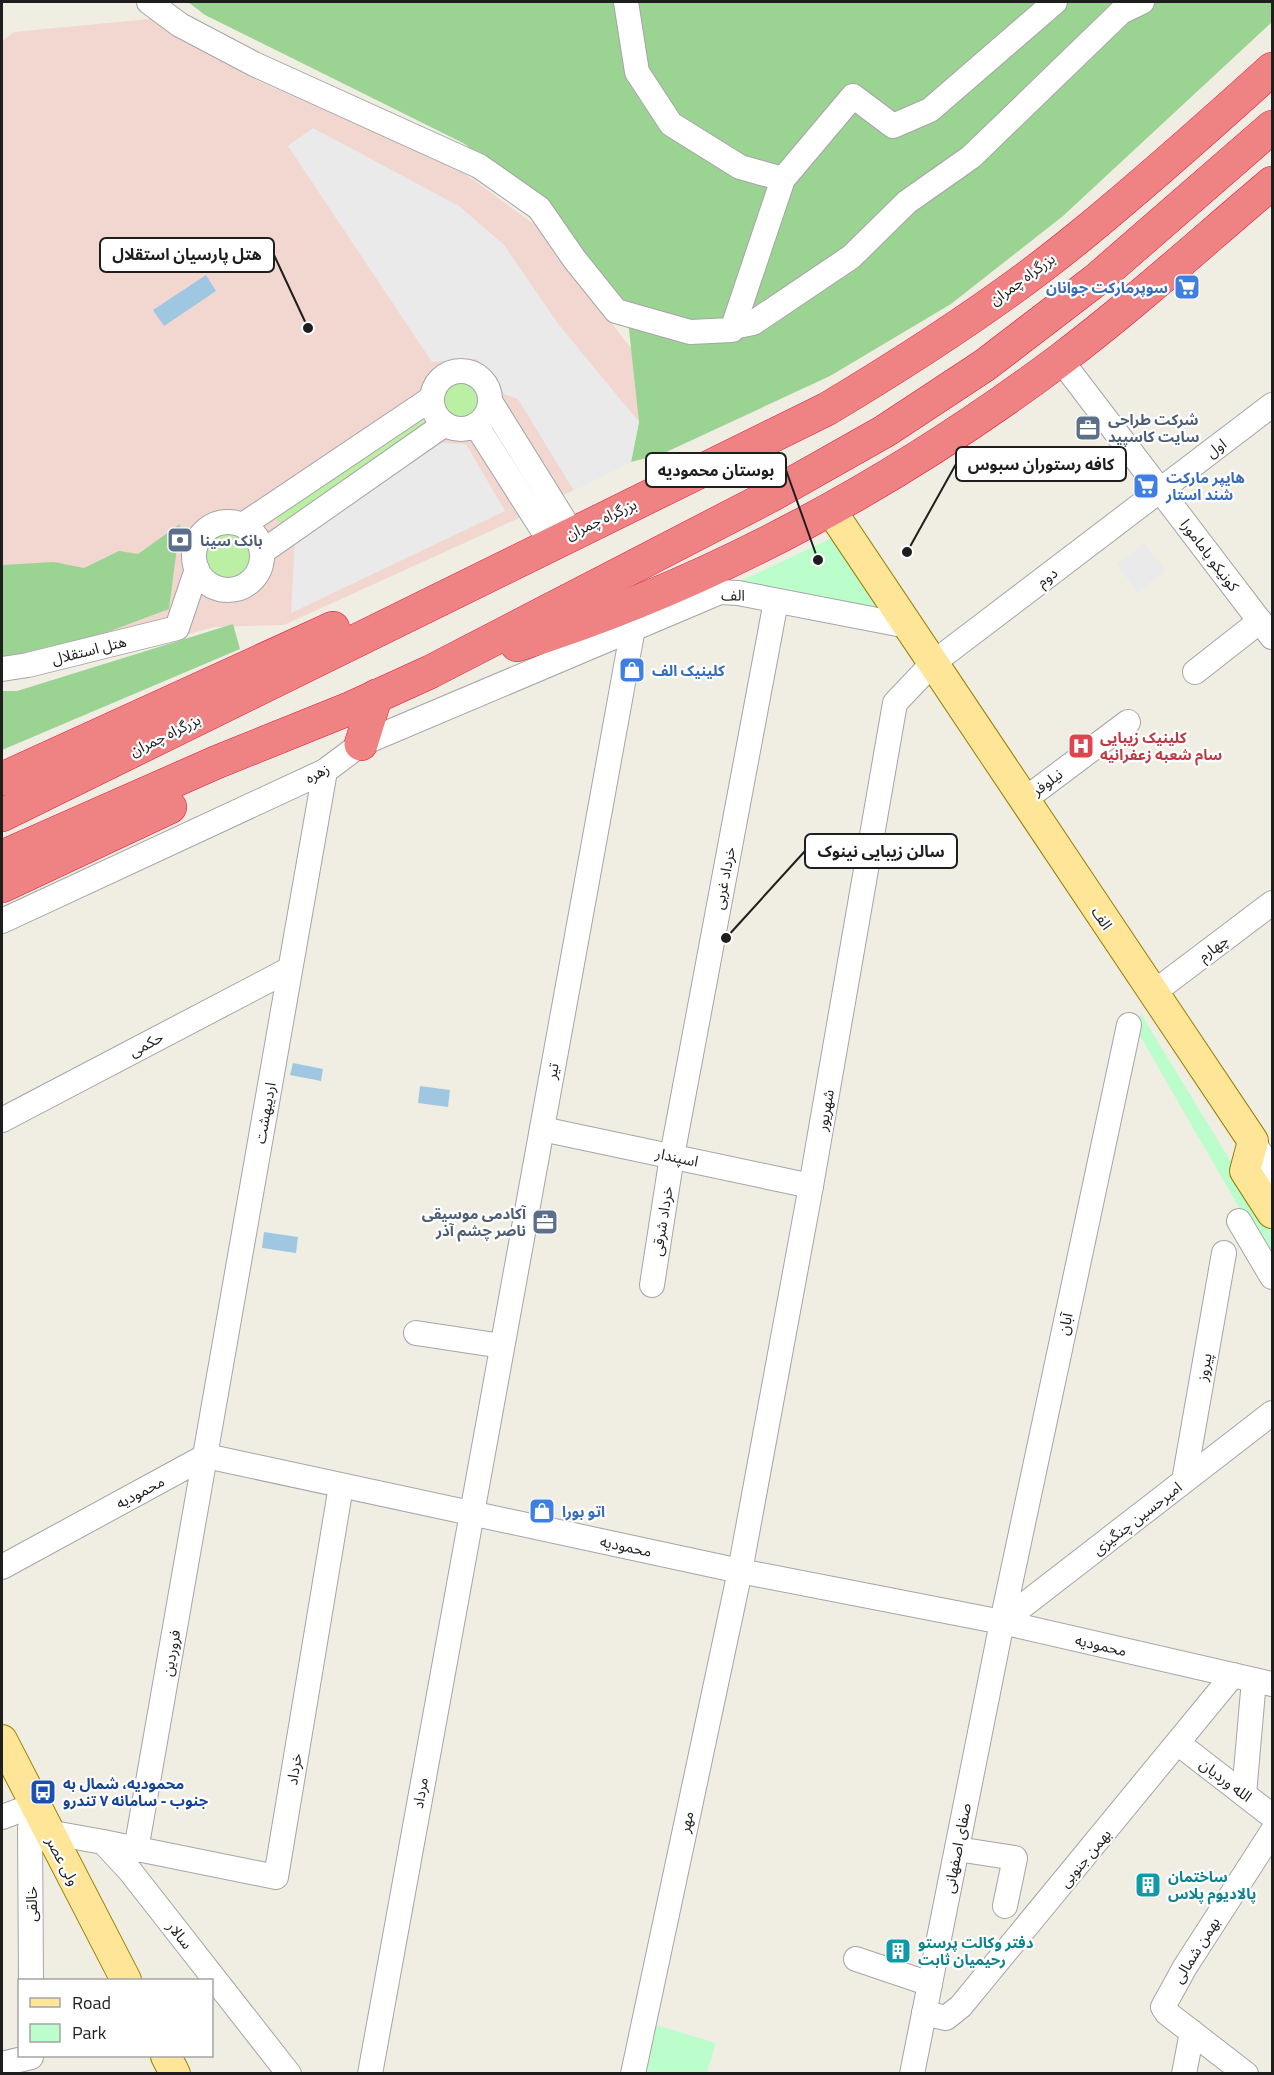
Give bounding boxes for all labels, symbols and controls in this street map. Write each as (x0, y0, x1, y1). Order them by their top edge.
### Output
callout: هتل پارسیان استقلال (100, 238, 274, 272)
text: هتل پارسیان استقلال (112, 242, 262, 266)
street label: بزرگراه چمران (984, 247, 1060, 311)
supermarket icon: سوپرمارکت جوانان (1172, 272, 1202, 302)
place label: سوپرمارکت جوانان (1046, 276, 1168, 299)
place label: شرکت طراحی سایت کاسپید (1108, 408, 1200, 448)
office icon: شرکت طراحی سایت کاسپید (1073, 413, 1103, 443)
street label: اول (1201, 433, 1231, 463)
callout: کافه رستوران سبوس (956, 447, 1126, 481)
text: کافه رستوران سبوس (968, 452, 1115, 476)
callout: بوستان محمودیه (646, 453, 786, 487)
text: بوستان محمودیه (658, 458, 774, 482)
place label: هایپر مارکت شند استار (1165, 466, 1245, 506)
supermarket icon: هایپر مارکت شند استار (1131, 471, 1161, 501)
street label: بزرگراه چمران (561, 492, 641, 546)
street label: کونیکو یامامورا (1175, 514, 1245, 597)
bank icon: بانک سینا (165, 525, 195, 555)
place label: بانک سینا (200, 529, 263, 552)
street label: دوم (1032, 561, 1062, 593)
street label: الف (721, 583, 745, 607)
street label: هتل استقلال (49, 630, 129, 670)
shop icon: کلینیک الف (617, 655, 647, 685)
place label: کلینیک الف (652, 659, 725, 682)
street label: بزرگراه چمران (126, 708, 204, 762)
place label: کلینیک زیبایی سام شعبه زعفرانیه (1100, 726, 1222, 766)
hospital icon: کلینیک زیبایی سام شعبه زعفرانیه (1066, 731, 1096, 761)
street label: زهره (301, 757, 333, 789)
street label: نیلوفر (1026, 763, 1067, 802)
callout: سالن زیبایی نینوک (805, 834, 957, 868)
text: سالن زیبایی نینوک (817, 839, 945, 863)
street label: خرداد غربی (707, 844, 741, 911)
street label: الف (1086, 902, 1118, 934)
street label: چهارم (1193, 929, 1233, 967)
street label: حکمی (125, 1025, 168, 1063)
street label: تیر (539, 1061, 565, 1082)
street label: اردیبهشت (248, 1080, 282, 1146)
street label: شهریور (810, 1087, 840, 1134)
street label: اسپندار (653, 1141, 700, 1173)
street label: خرداد شرقی (645, 1184, 679, 1258)
place label: آکادمی موسیقی ناصر چشم آذر (422, 1202, 527, 1242)
office icon: آکادمی موسیقی ناصر چشم آذر (530, 1207, 560, 1237)
street label: آبان (1051, 1310, 1079, 1337)
street label: پیروز (1190, 1351, 1218, 1384)
street label: محمودیه (112, 1470, 168, 1514)
street label: امیرحسین چنگیزی (1087, 1476, 1187, 1560)
shop icon: اتو بورا (527, 1496, 557, 1526)
place label: اتو بورا (562, 1500, 605, 1523)
street label: محمودیه (598, 1529, 654, 1563)
street label: فروردین (156, 1628, 186, 1678)
street label: محمودیه (1073, 1628, 1129, 1662)
street label: خرداد (280, 1751, 308, 1787)
street label: الله وردیان (1195, 1753, 1257, 1807)
place label: محمودیه، شمال به جنوب - سامانه ۷ تندرو (63, 1772, 209, 1812)
street label: مرداد (406, 1776, 434, 1810)
bus stop icon: محمودیه، شمال به جنوب - سامانه ۷ تندرو (28, 1777, 58, 1807)
street label: صفای اصفهانی (937, 1801, 977, 1895)
street label: مهر (672, 1809, 699, 1836)
street label: بهمن جنوبی (1053, 1824, 1117, 1892)
street label: ولی عصر (40, 1831, 86, 1890)
place label: ساختمان پالادیوم پلاس (1168, 1865, 1256, 1905)
building icon: ساختمان پالادیوم پلاس (1133, 1870, 1163, 1900)
street label: خالقی (20, 1886, 43, 1922)
street label: بهمن شمالی (1167, 1912, 1225, 1988)
street label: سالار (161, 1915, 199, 1954)
place label: دفتر وکالت پرستو رحیمیان ثابت (918, 1931, 1034, 1971)
building icon: دفتر وکالت پرستو رحیمیان ثابت (883, 1936, 913, 1966)
legend (18, 1979, 213, 2057)
text: Road (72, 1989, 111, 2016)
text: Park (72, 2019, 107, 2046)

